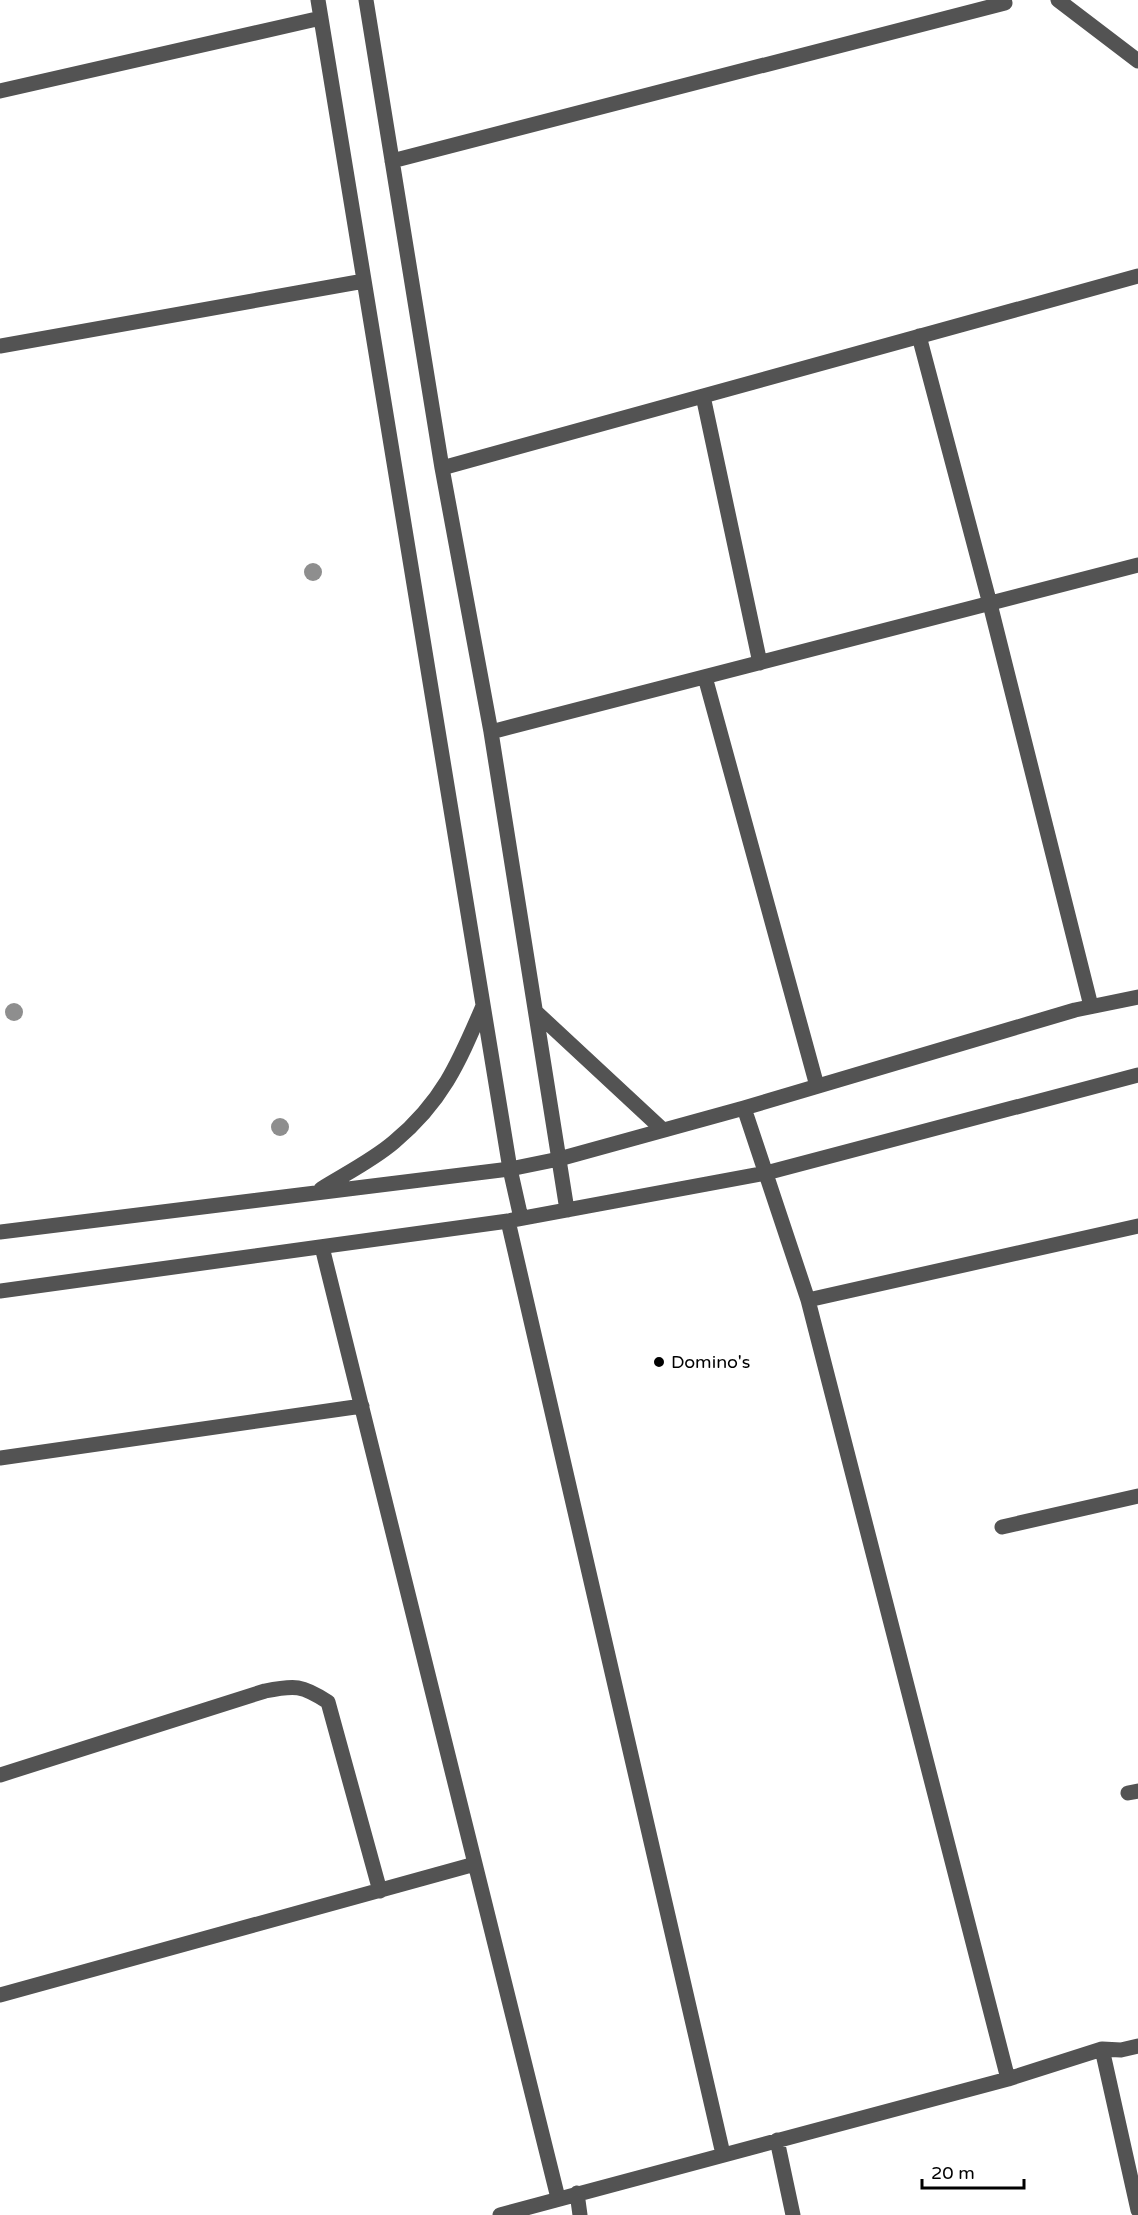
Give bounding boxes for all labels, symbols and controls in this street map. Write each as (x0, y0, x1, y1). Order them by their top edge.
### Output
place label: Domino's (671, 1351, 750, 1373)
marker: Domino's (652, 1355, 666, 1369)
scale bar (922, 2152, 1024, 2190)
text: 20 m (931, 2162, 975, 2184)

